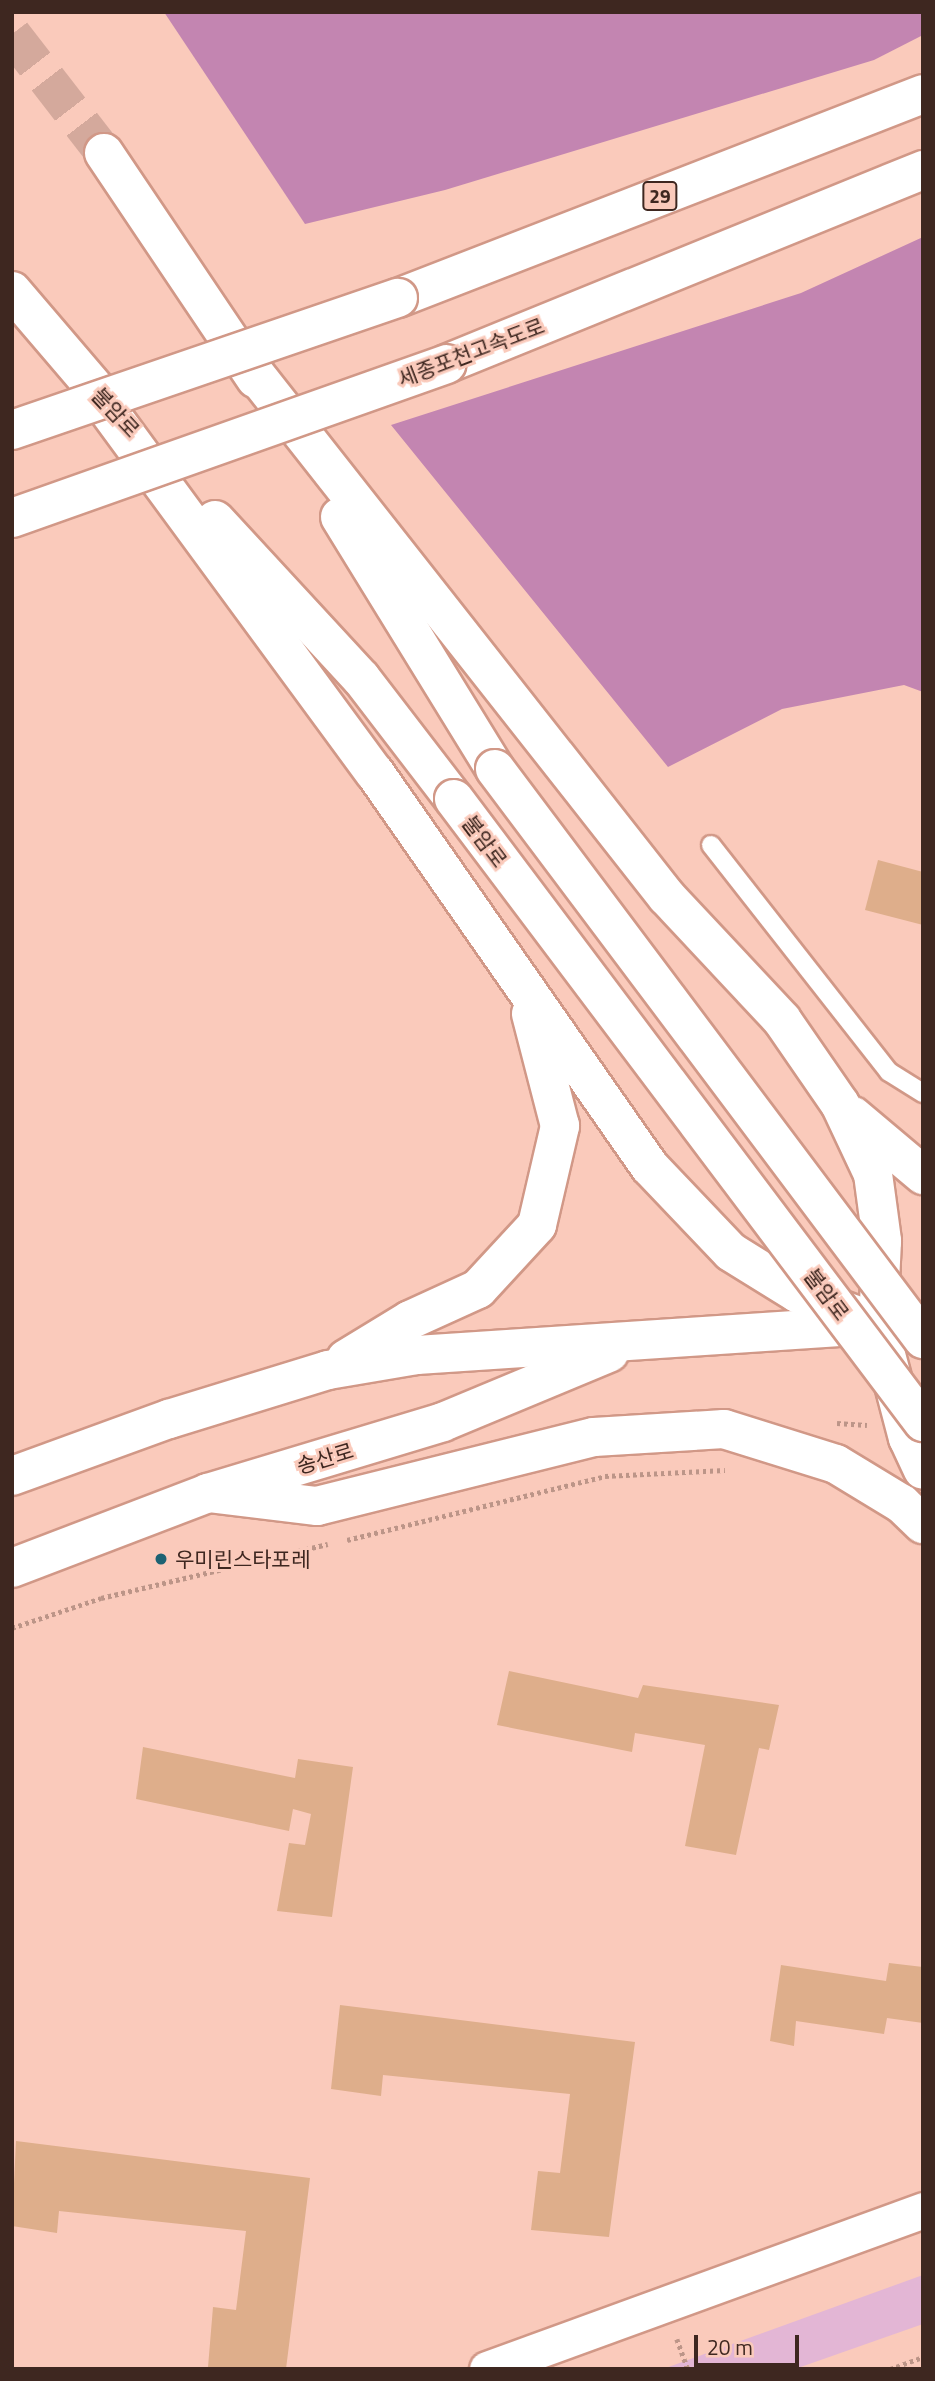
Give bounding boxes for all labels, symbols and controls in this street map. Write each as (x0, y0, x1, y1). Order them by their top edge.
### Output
road number: 29 (641, 180, 679, 212)
street label: 세종포천고속도로 (394, 313, 548, 391)
street label: 불암로 (87, 382, 145, 442)
street label: 불암로 (457, 810, 513, 872)
street label: 불암로 (799, 1263, 855, 1325)
street label: 송산로 (294, 1437, 356, 1479)
place label: 우미린스타포레 (175, 1546, 310, 1572)
marker: 우미린스타포레 (153, 1551, 169, 1567)
scale bar (697, 2322, 802, 2366)
text: 20 m (707, 2331, 753, 2363)

